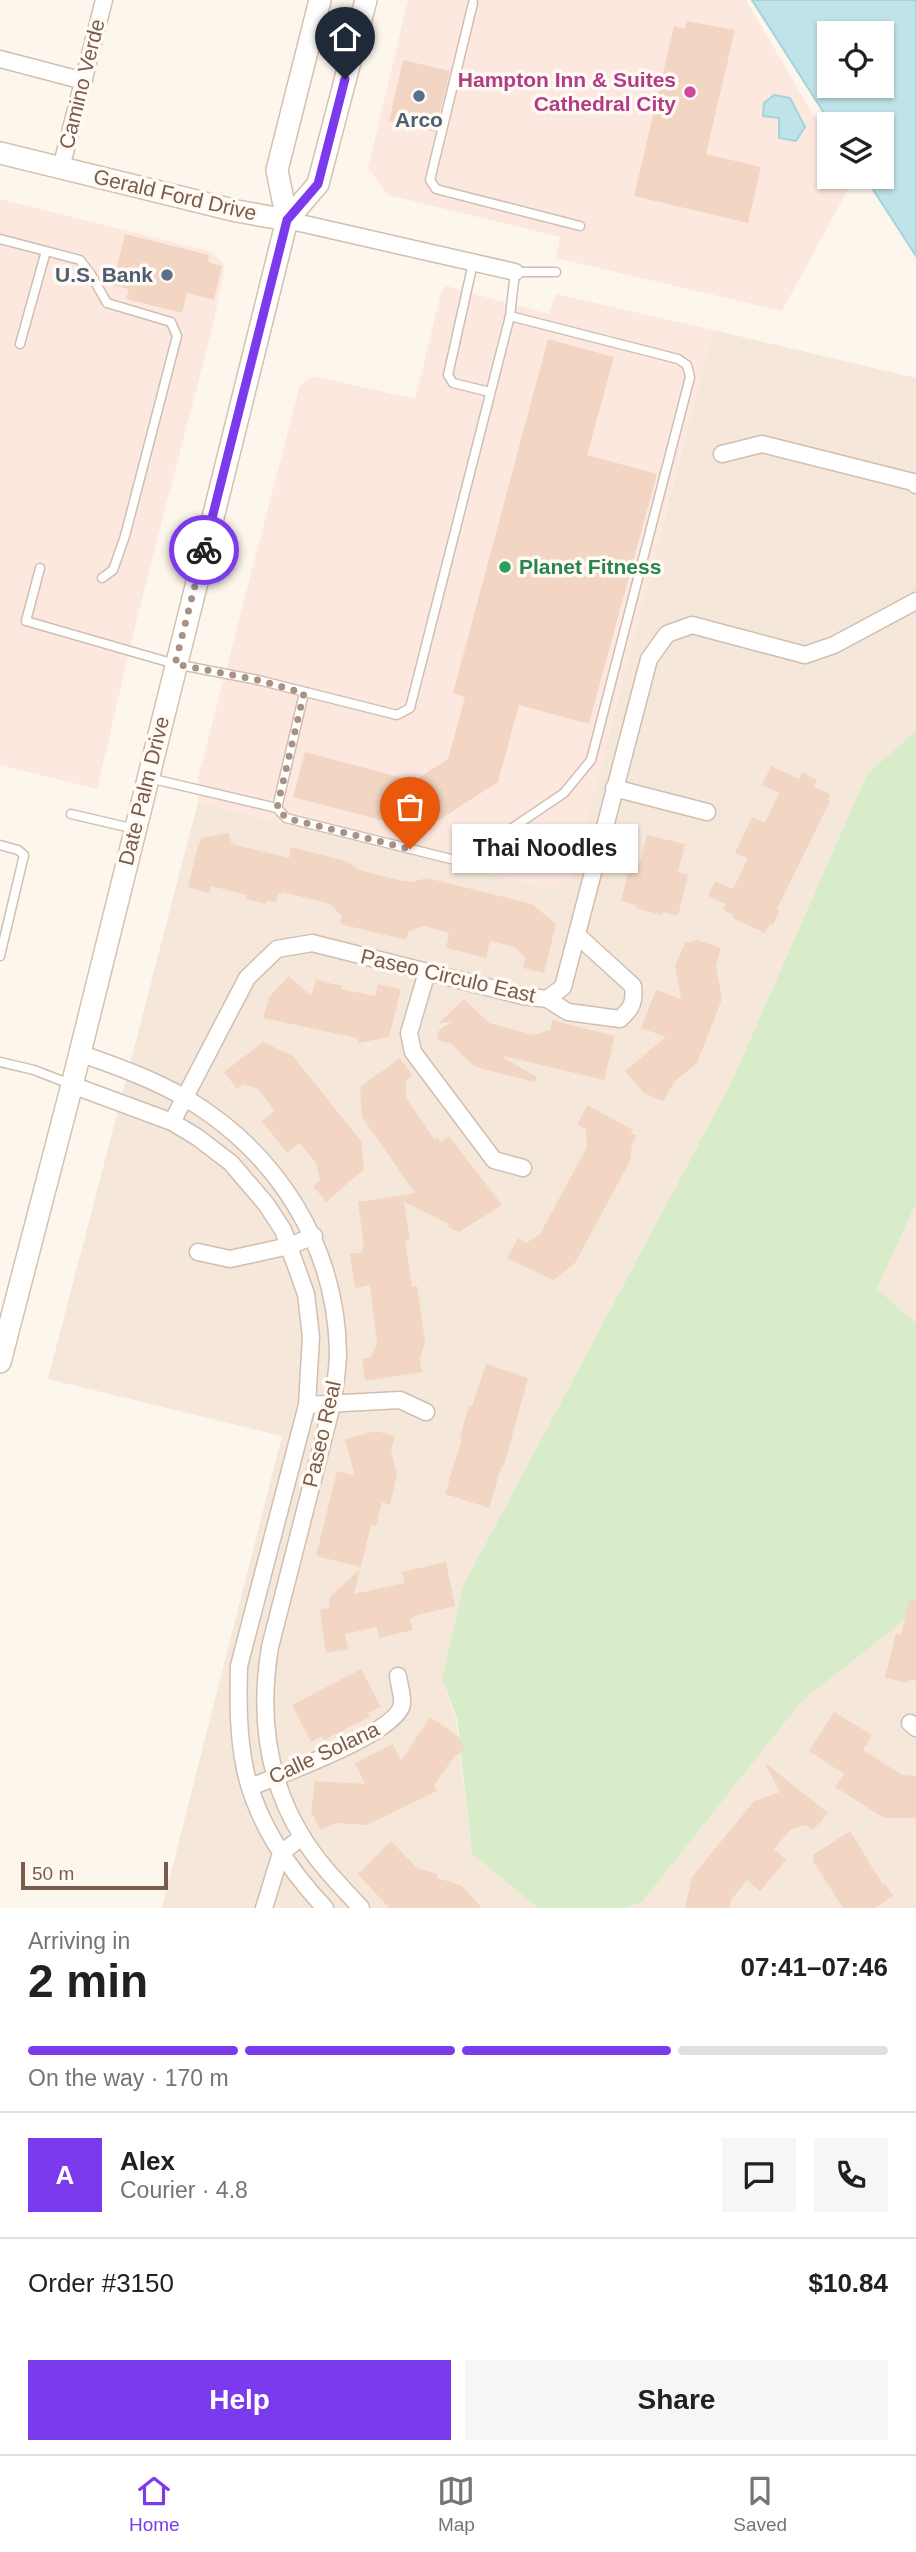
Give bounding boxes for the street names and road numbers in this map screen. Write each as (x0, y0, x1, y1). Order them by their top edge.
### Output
street label: Camino Verde (54, 17, 109, 151)
street label: Gerald Ford Drive (91, 165, 259, 224)
street label: Date Palm Drive (114, 714, 173, 868)
street label: Paseo Circulo East (359, 944, 538, 1007)
street label: Paseo Real (298, 1378, 345, 1489)
street label: Calle Solana (265, 1717, 383, 1788)

